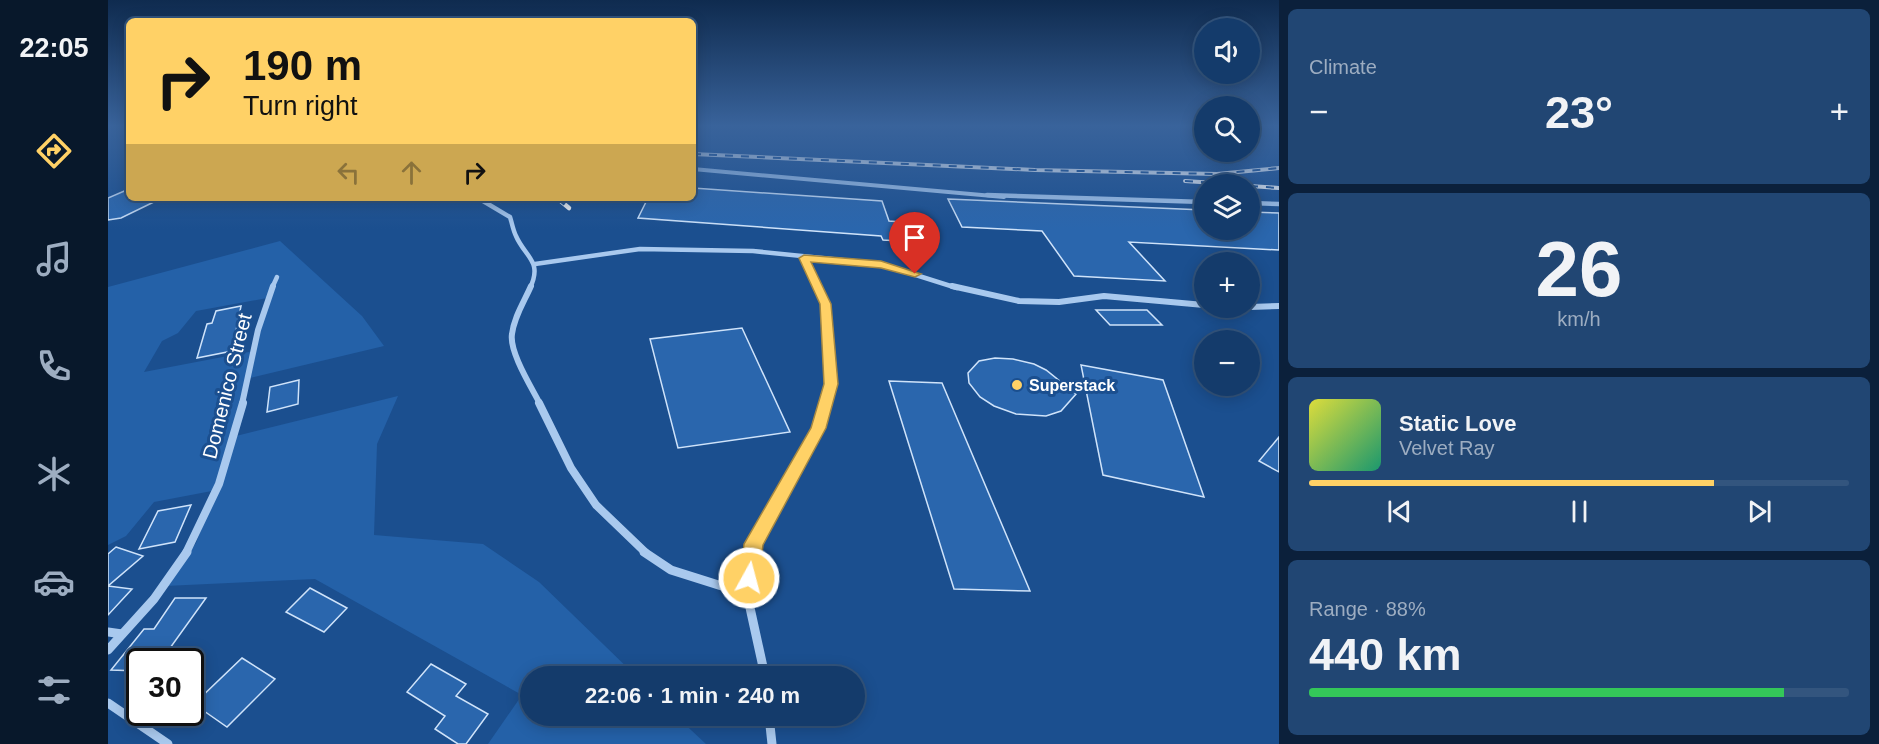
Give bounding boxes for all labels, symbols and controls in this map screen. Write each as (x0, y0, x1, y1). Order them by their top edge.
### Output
map controls (1194, 18, 1260, 396)
button: sound (1194, 18, 1260, 84)
text: 22:05 (19, 33, 89, 63)
icon: right (144, 42, 222, 120)
text: 190 m (243, 42, 362, 89)
text: Climate (1309, 56, 1377, 78)
text: 23° (1545, 87, 1613, 138)
text: Turn right (243, 91, 358, 121)
text: − (1309, 93, 1328, 130)
text: + (1830, 93, 1849, 130)
button: search (1194, 96, 1260, 162)
icon: directions (33, 130, 75, 172)
icon: left (332, 156, 365, 189)
icon: ahead (395, 156, 428, 189)
icon: right (458, 156, 491, 189)
button: layers (1194, 174, 1260, 240)
pin (889, 212, 940, 274)
icon: arrive (898, 221, 931, 254)
text: 26 (1536, 225, 1622, 313)
icon: music (33, 238, 75, 280)
button: + (1194, 252, 1260, 318)
text: km/h (1557, 308, 1601, 330)
street label: Domenico Street (198, 311, 256, 461)
button: − (1194, 330, 1260, 396)
icon: phone (33, 345, 75, 387)
place label: Superstack (1029, 377, 1115, 394)
marker: Superstack (1010, 378, 1024, 392)
text: Static Love (1399, 411, 1516, 436)
text: Velvet Ray (1399, 437, 1495, 459)
icon: climate (33, 453, 75, 495)
icon: previous (1383, 495, 1416, 528)
icon: pause (1563, 495, 1596, 528)
icon: next (1743, 495, 1776, 528)
position arrow (717, 546, 781, 610)
icon: car (33, 561, 75, 603)
text: Range · 88% (1309, 598, 1426, 620)
text: 440 km (1309, 629, 1462, 680)
speed limit sign: 30 (126, 648, 204, 726)
icon: filters (33, 669, 75, 711)
text: 22:06 · 1 min · 240 m (585, 683, 800, 708)

